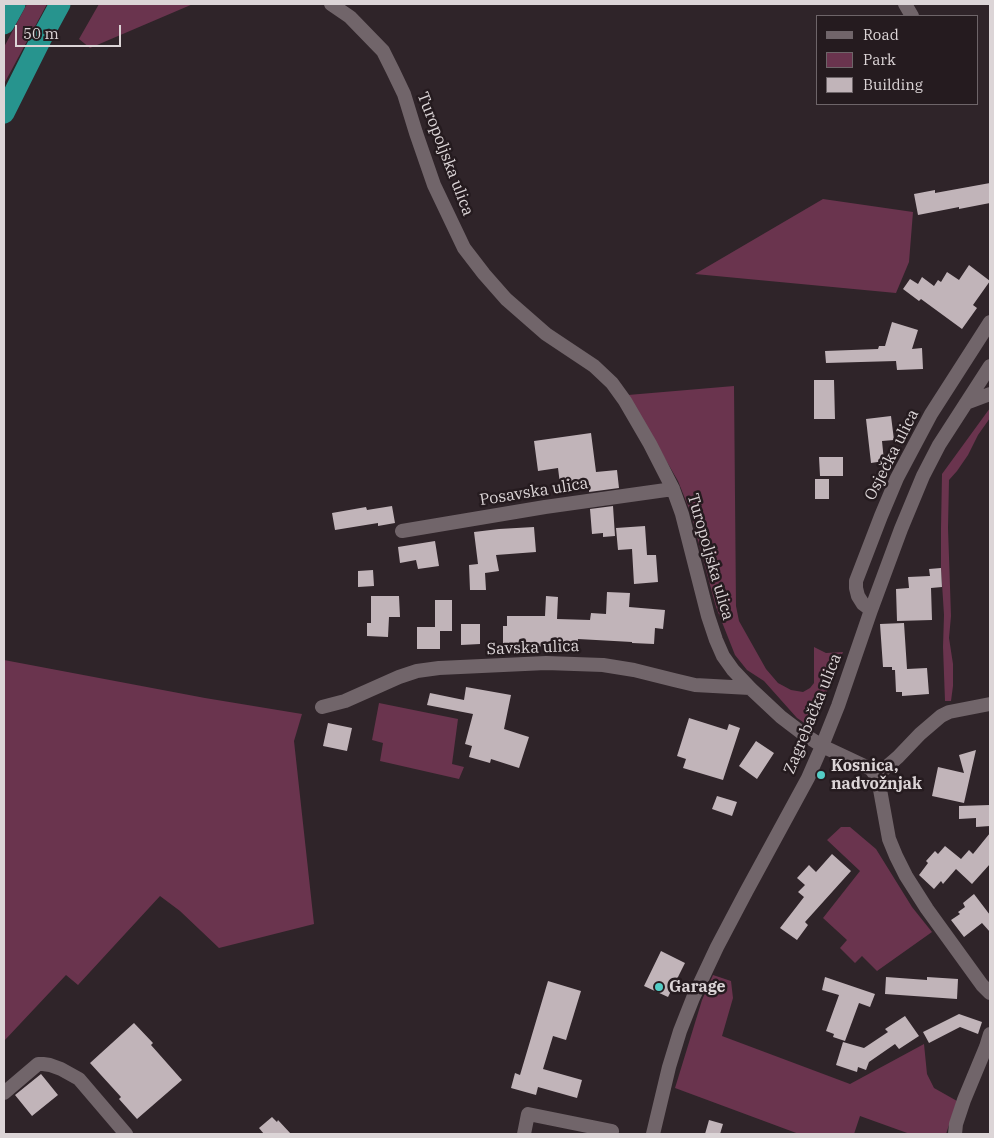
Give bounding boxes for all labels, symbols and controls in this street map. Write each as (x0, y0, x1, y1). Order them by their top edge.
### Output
scale bar (18, 15, 124, 47)
legend (816, 15, 979, 105)
text: 50 m (23, 24, 59, 43)
text: Road (863, 25, 899, 44)
text: Park (863, 50, 896, 69)
text: Building (863, 75, 923, 94)
street label: Turopoljska ulica (413, 89, 477, 219)
street label: Osječka ulica (861, 406, 923, 504)
street label: Posavska ulica (478, 474, 590, 510)
street label: Turopoljska ulica (683, 491, 737, 623)
street label: Savska ulica (486, 637, 580, 659)
street label: Zagrebačka ulica (780, 651, 846, 777)
place label: Kosnica, nadvožnjak (831, 756, 922, 794)
marker: Kosnica, nadvožnjak (815, 769, 827, 781)
place label: Garage (669, 977, 726, 997)
marker: Garage (653, 981, 665, 993)

